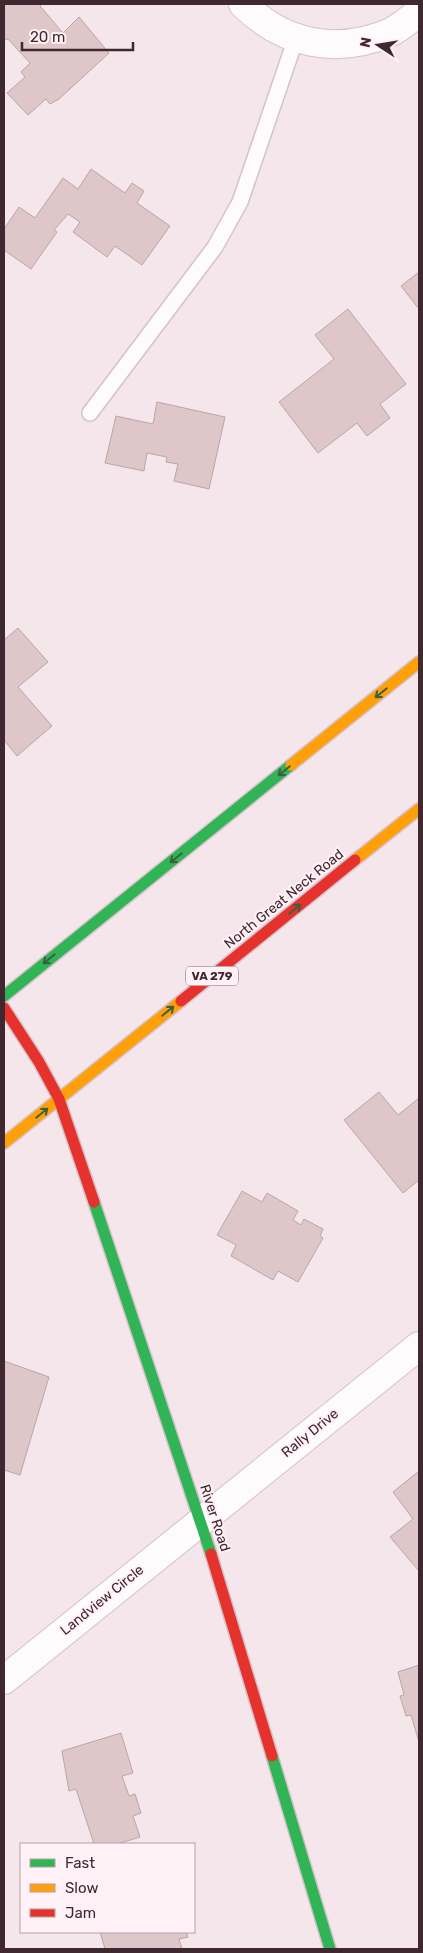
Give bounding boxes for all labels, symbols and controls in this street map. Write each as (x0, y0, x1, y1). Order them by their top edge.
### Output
scale bar (22, 20, 134, 52)
north arrow (353, 20, 403, 70)
text: 20 m (30, 28, 65, 46)
text: N (356, 36, 375, 49)
one-way arrow (375, 687, 388, 698)
one-way arrow (277, 766, 290, 777)
street label: North Great Neck Road (221, 846, 347, 952)
one-way arrow (170, 852, 183, 863)
one-way arrow (288, 904, 301, 915)
one-way arrow (43, 954, 56, 965)
road number: VA 279 (186, 966, 238, 986)
one-way arrow (162, 1005, 175, 1016)
one-way arrow (35, 1107, 48, 1118)
street label: Rally Drive (278, 1405, 342, 1461)
street label: River Road (196, 1482, 234, 1554)
street label: Landview Circle (57, 1561, 147, 1639)
legend (20, 1843, 195, 1933)
text: Fast (65, 1854, 95, 1872)
text: Slow (65, 1879, 98, 1897)
text: Jam (65, 1904, 96, 1922)

